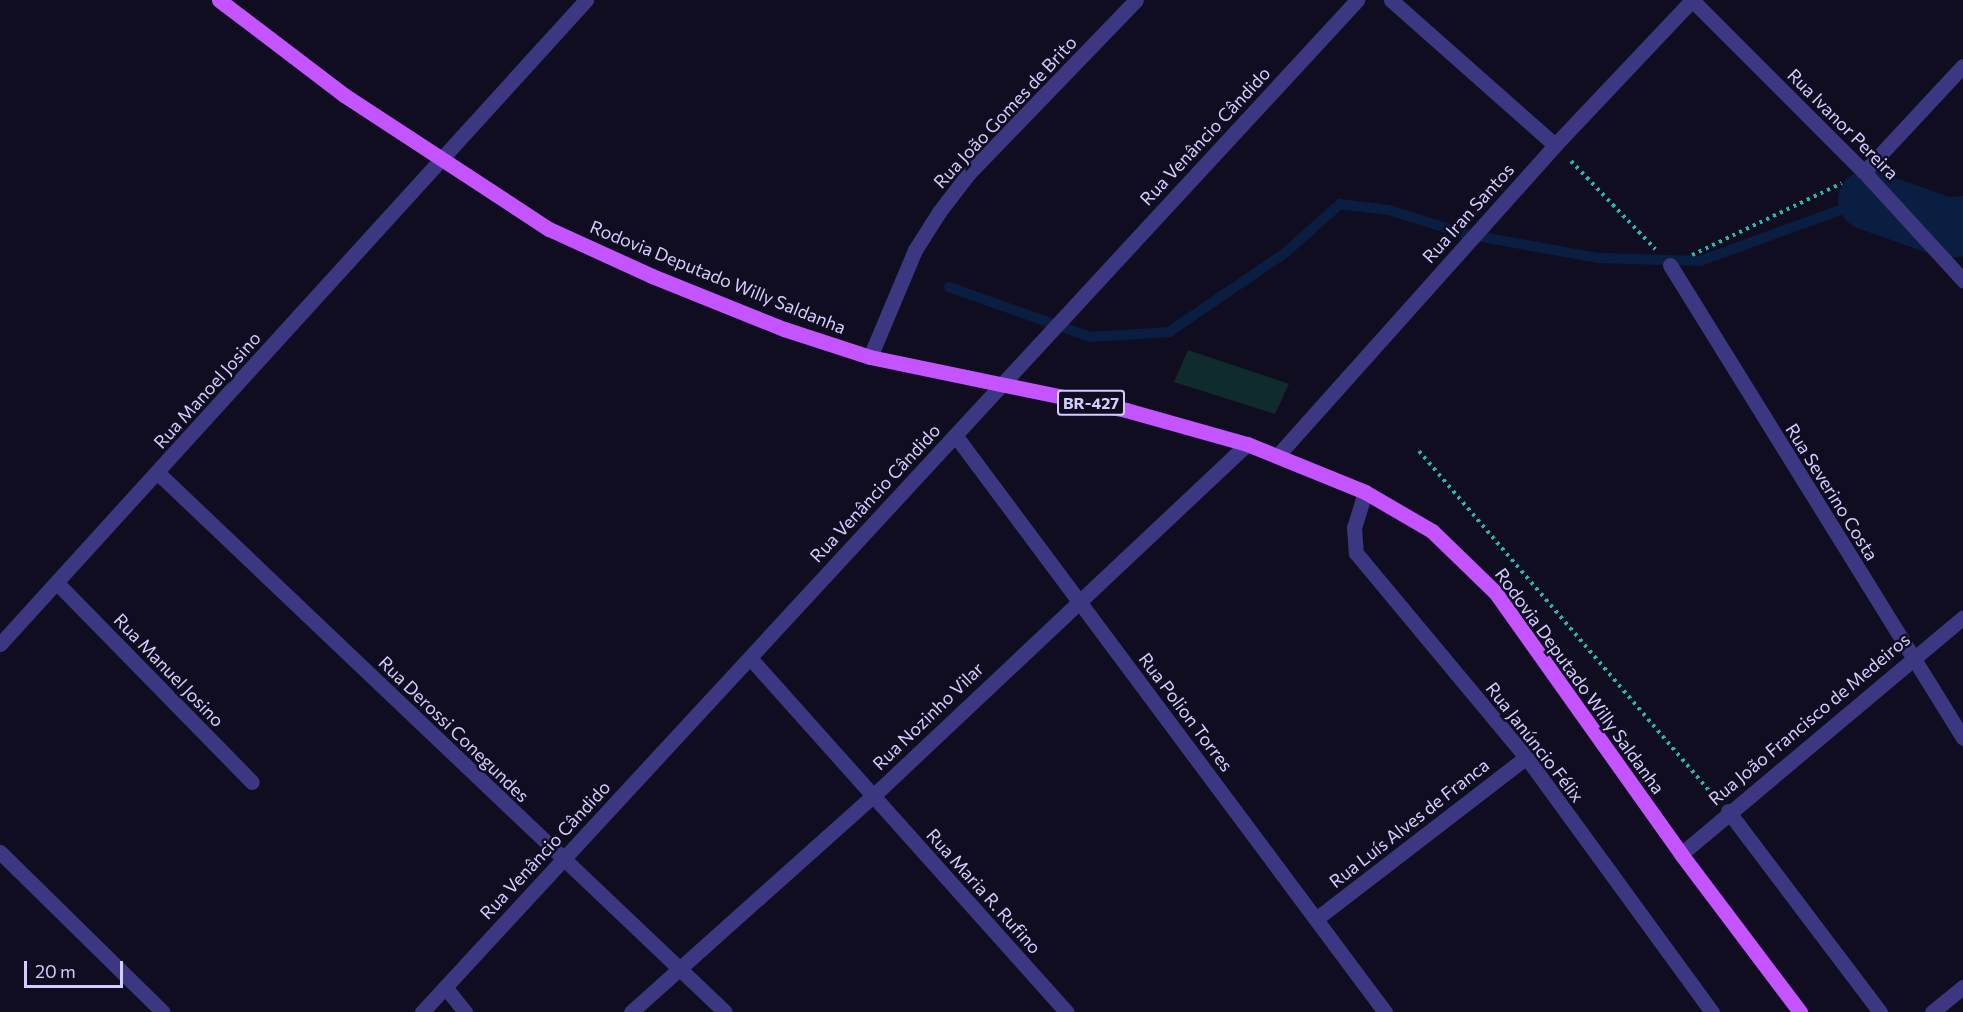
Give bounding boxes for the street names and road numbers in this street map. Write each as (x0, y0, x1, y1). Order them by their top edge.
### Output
street label: Rua João Gomes de Brito (929, 32, 1081, 192)
street label: Rua Venâncio Cândido (1135, 62, 1275, 210)
street label: Rua Ivanor Pereira (1783, 64, 1903, 184)
street label: Rua Iran Santos (1418, 159, 1518, 267)
street label: Rodovia Deputado Willy Saldanha (587, 216, 849, 338)
street label: Rua Manoel Josino (149, 327, 265, 453)
road number: BR-427 (1056, 390, 1126, 416)
street label: Rua Venâncio Cândido (805, 419, 945, 567)
street label: Rua Severino Costa (1781, 420, 1883, 564)
street label: Rodovia Deputado Willy Saldanha (1491, 564, 1669, 798)
street label: Rua Manuel Josino (110, 609, 228, 731)
street label: Rua João Francisco de Medeiros (1704, 628, 1914, 810)
street label: Rua Polion Torres (1134, 648, 1238, 776)
street label: Rua Derossi Conegundes (374, 652, 534, 806)
street label: Rua Nozinho Vilar (868, 658, 988, 774)
street label: Rua Janúncio Félix (1482, 678, 1588, 806)
street label: Rua Luís Alves de Franca (1325, 754, 1493, 892)
street label: Rua Venâncio Cândido (475, 776, 615, 924)
street label: Rua Maria R. Rufino (922, 824, 1046, 958)

